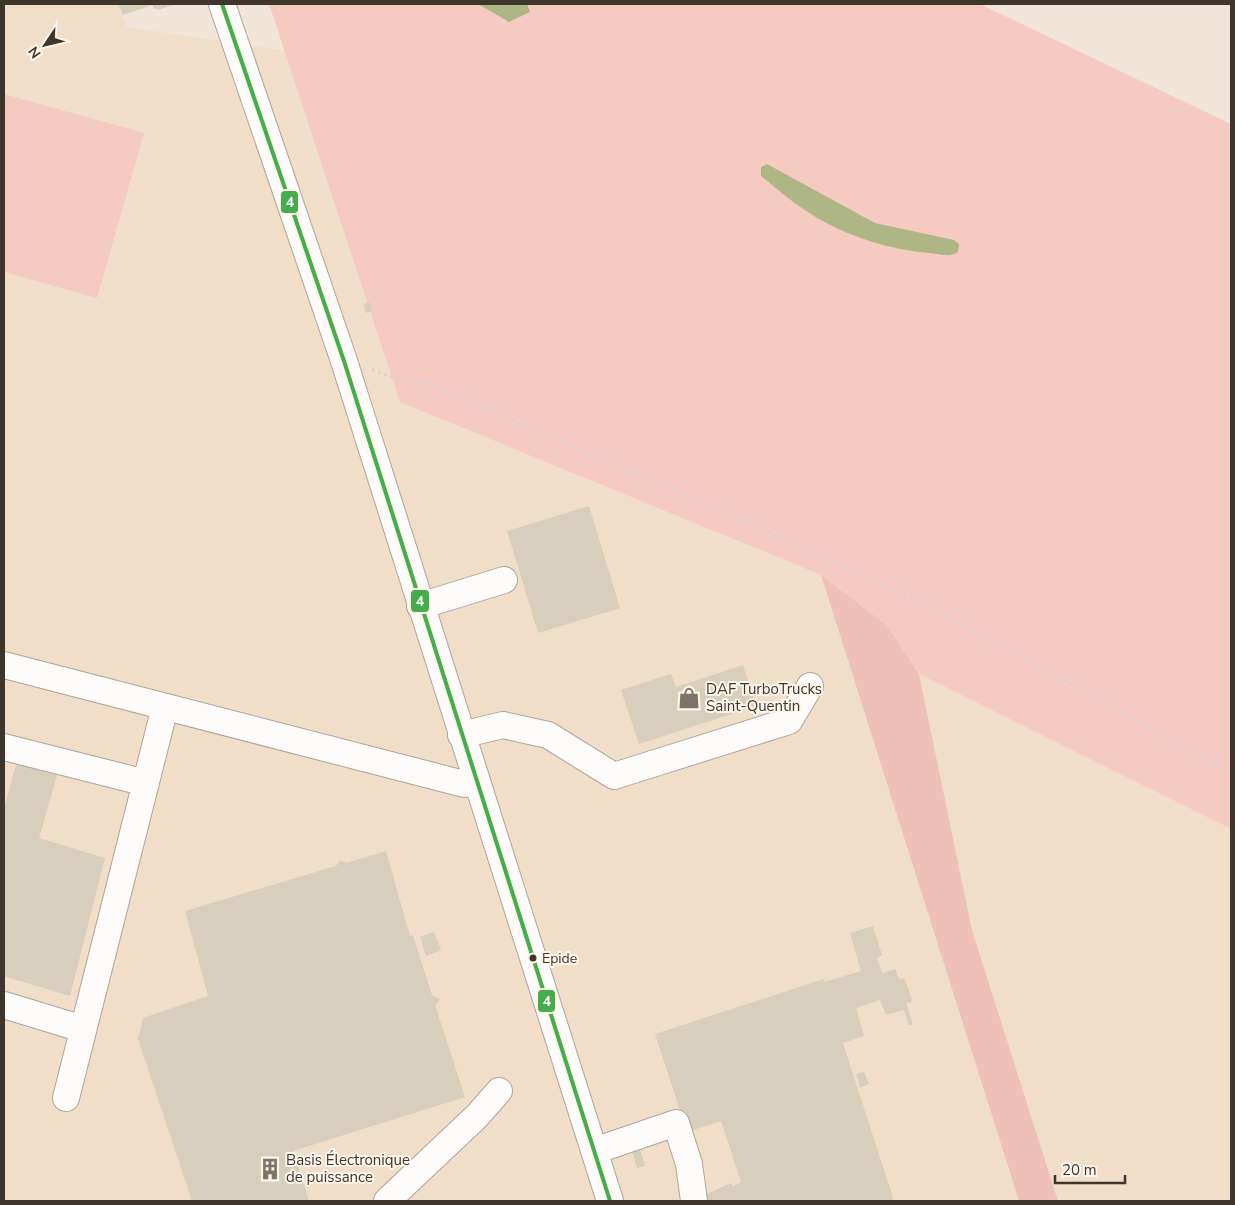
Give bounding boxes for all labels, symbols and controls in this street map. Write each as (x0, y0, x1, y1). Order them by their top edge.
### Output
north arrow (20, 20, 70, 70)
text: N (24, 42, 46, 62)
line badge: 4 (280, 190, 299, 214)
text: 4 (286, 193, 295, 212)
line badge: 4 (410, 589, 430, 613)
text: 4 (416, 592, 425, 611)
place label: DAF TurboTrucks Saint-Quentin (706, 679, 822, 716)
shop icon: DAF TurboTrucks Saint-Quentin (676, 685, 702, 711)
place label: Epide (542, 949, 577, 968)
marker: Epide (528, 953, 538, 963)
line badge: 4 (537, 989, 556, 1013)
text: 4 (543, 992, 552, 1011)
place label: Basis Électronique de puissance (286, 1150, 410, 1187)
scale bar (1055, 1152, 1125, 1184)
building icon: Basis Électronique de puissance (257, 1156, 283, 1182)
text: 20 m (1062, 1160, 1097, 1180)

